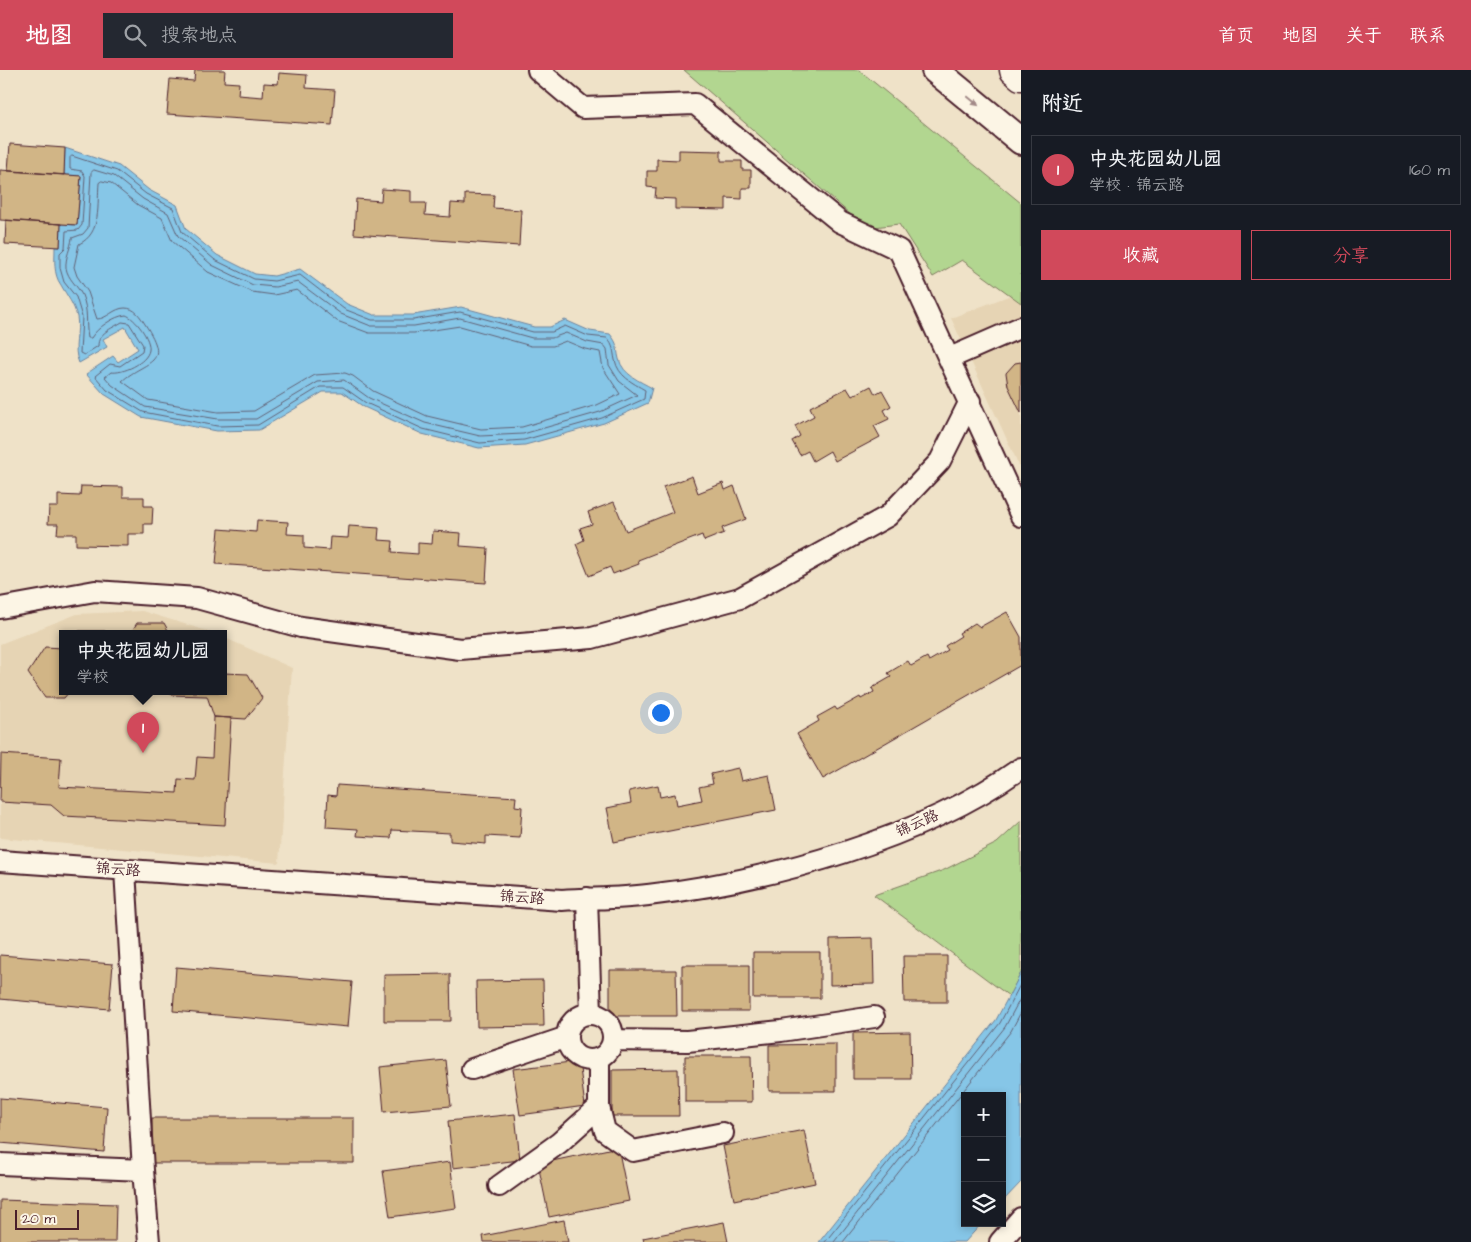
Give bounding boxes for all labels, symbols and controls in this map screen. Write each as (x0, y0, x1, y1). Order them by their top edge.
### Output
search box (103, 13, 453, 58)
text: 地图 (25, 19, 73, 53)
icon: search (121, 21, 149, 49)
text: 搜索地点 (161, 22, 237, 49)
text: 首页 (1218, 23, 1254, 48)
text: 地图 (1282, 23, 1318, 48)
text: 关于 (1346, 23, 1382, 48)
text: 联系 (1410, 23, 1446, 48)
text: 附近 (1041, 89, 1083, 118)
one-way arrow (966, 95, 978, 107)
text: 中央花园幼儿园 (1089, 146, 1222, 173)
text: 1 (1057, 159, 1059, 181)
text: 160 m (1409, 159, 1450, 181)
text: 学校 · 锦云路 (1089, 174, 1184, 196)
button: 收藏 (1041, 230, 1241, 280)
button: 分享 (1251, 230, 1451, 280)
popup (59, 630, 227, 695)
text: 中央花园幼儿园 (76, 638, 210, 665)
text: 学校 (76, 666, 109, 688)
your location (648, 700, 674, 726)
pin: 1 (127, 712, 159, 753)
street label: 锦云路 (892, 805, 942, 842)
street label: 锦云路 (95, 857, 141, 882)
street label: 锦云路 (499, 885, 545, 910)
map controls (961, 1092, 1006, 1227)
button: + (961, 1092, 1006, 1137)
button: − (961, 1137, 1006, 1182)
button: layers (961, 1182, 1006, 1227)
scale bar (15, 1207, 79, 1230)
text: 20 m (22, 1209, 55, 1229)

